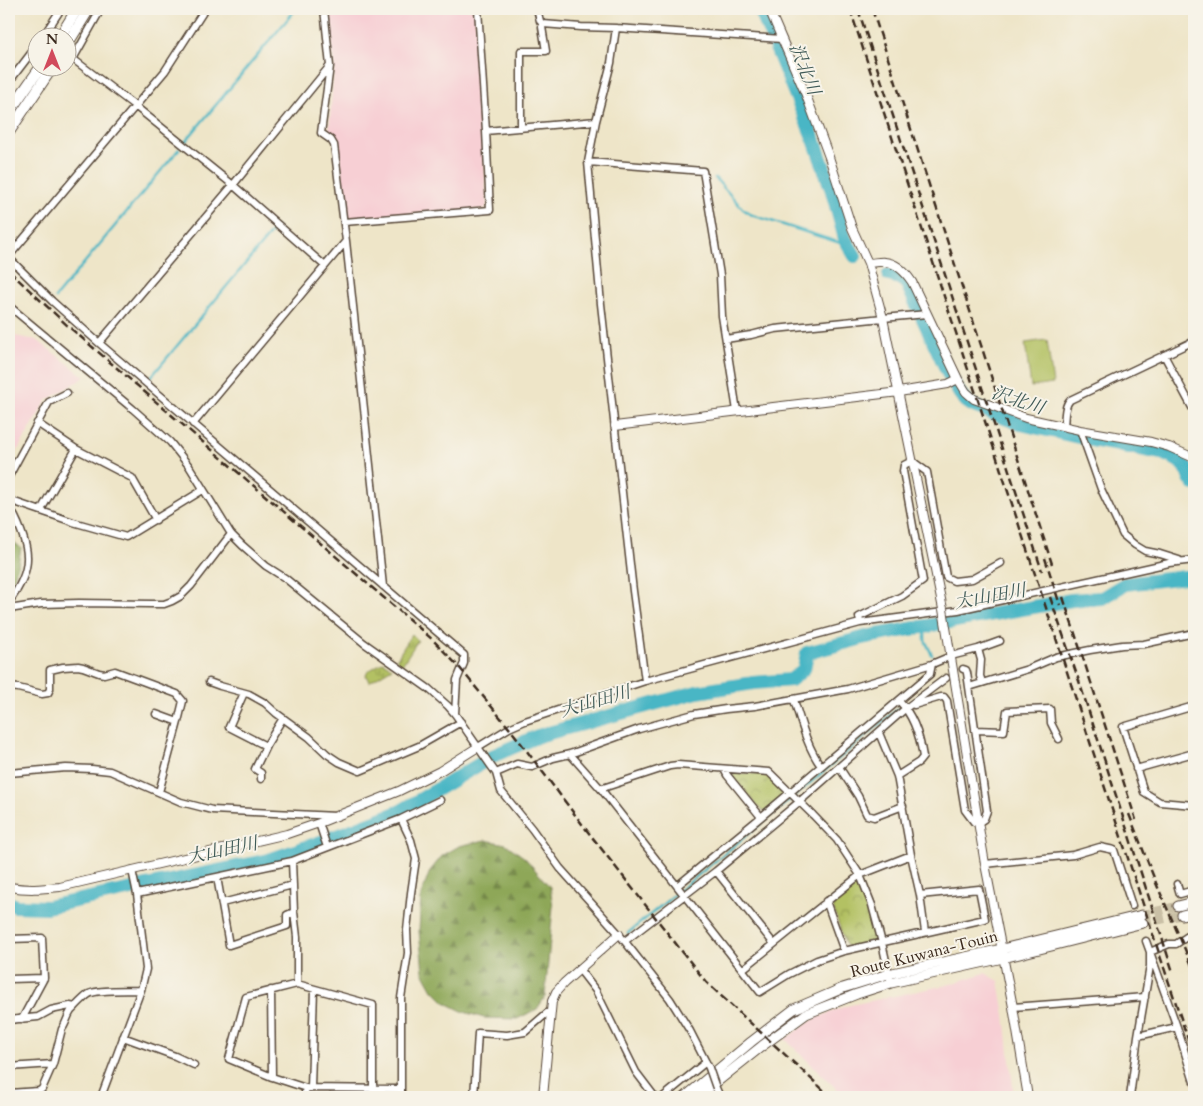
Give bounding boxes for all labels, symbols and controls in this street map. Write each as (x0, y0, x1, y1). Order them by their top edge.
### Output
north arrow (28, 28, 78, 78)
text: N (46, 30, 58, 49)
water label: 沢北川 (783, 39, 827, 101)
water label: 沢北川 (988, 380, 1049, 421)
water label: 大山田川 (952, 578, 1030, 615)
water label: 大山田川 (557, 679, 635, 723)
water label: 大山田川 (184, 830, 262, 870)
street label: Route Kuwana-Touin (848, 925, 1000, 983)

